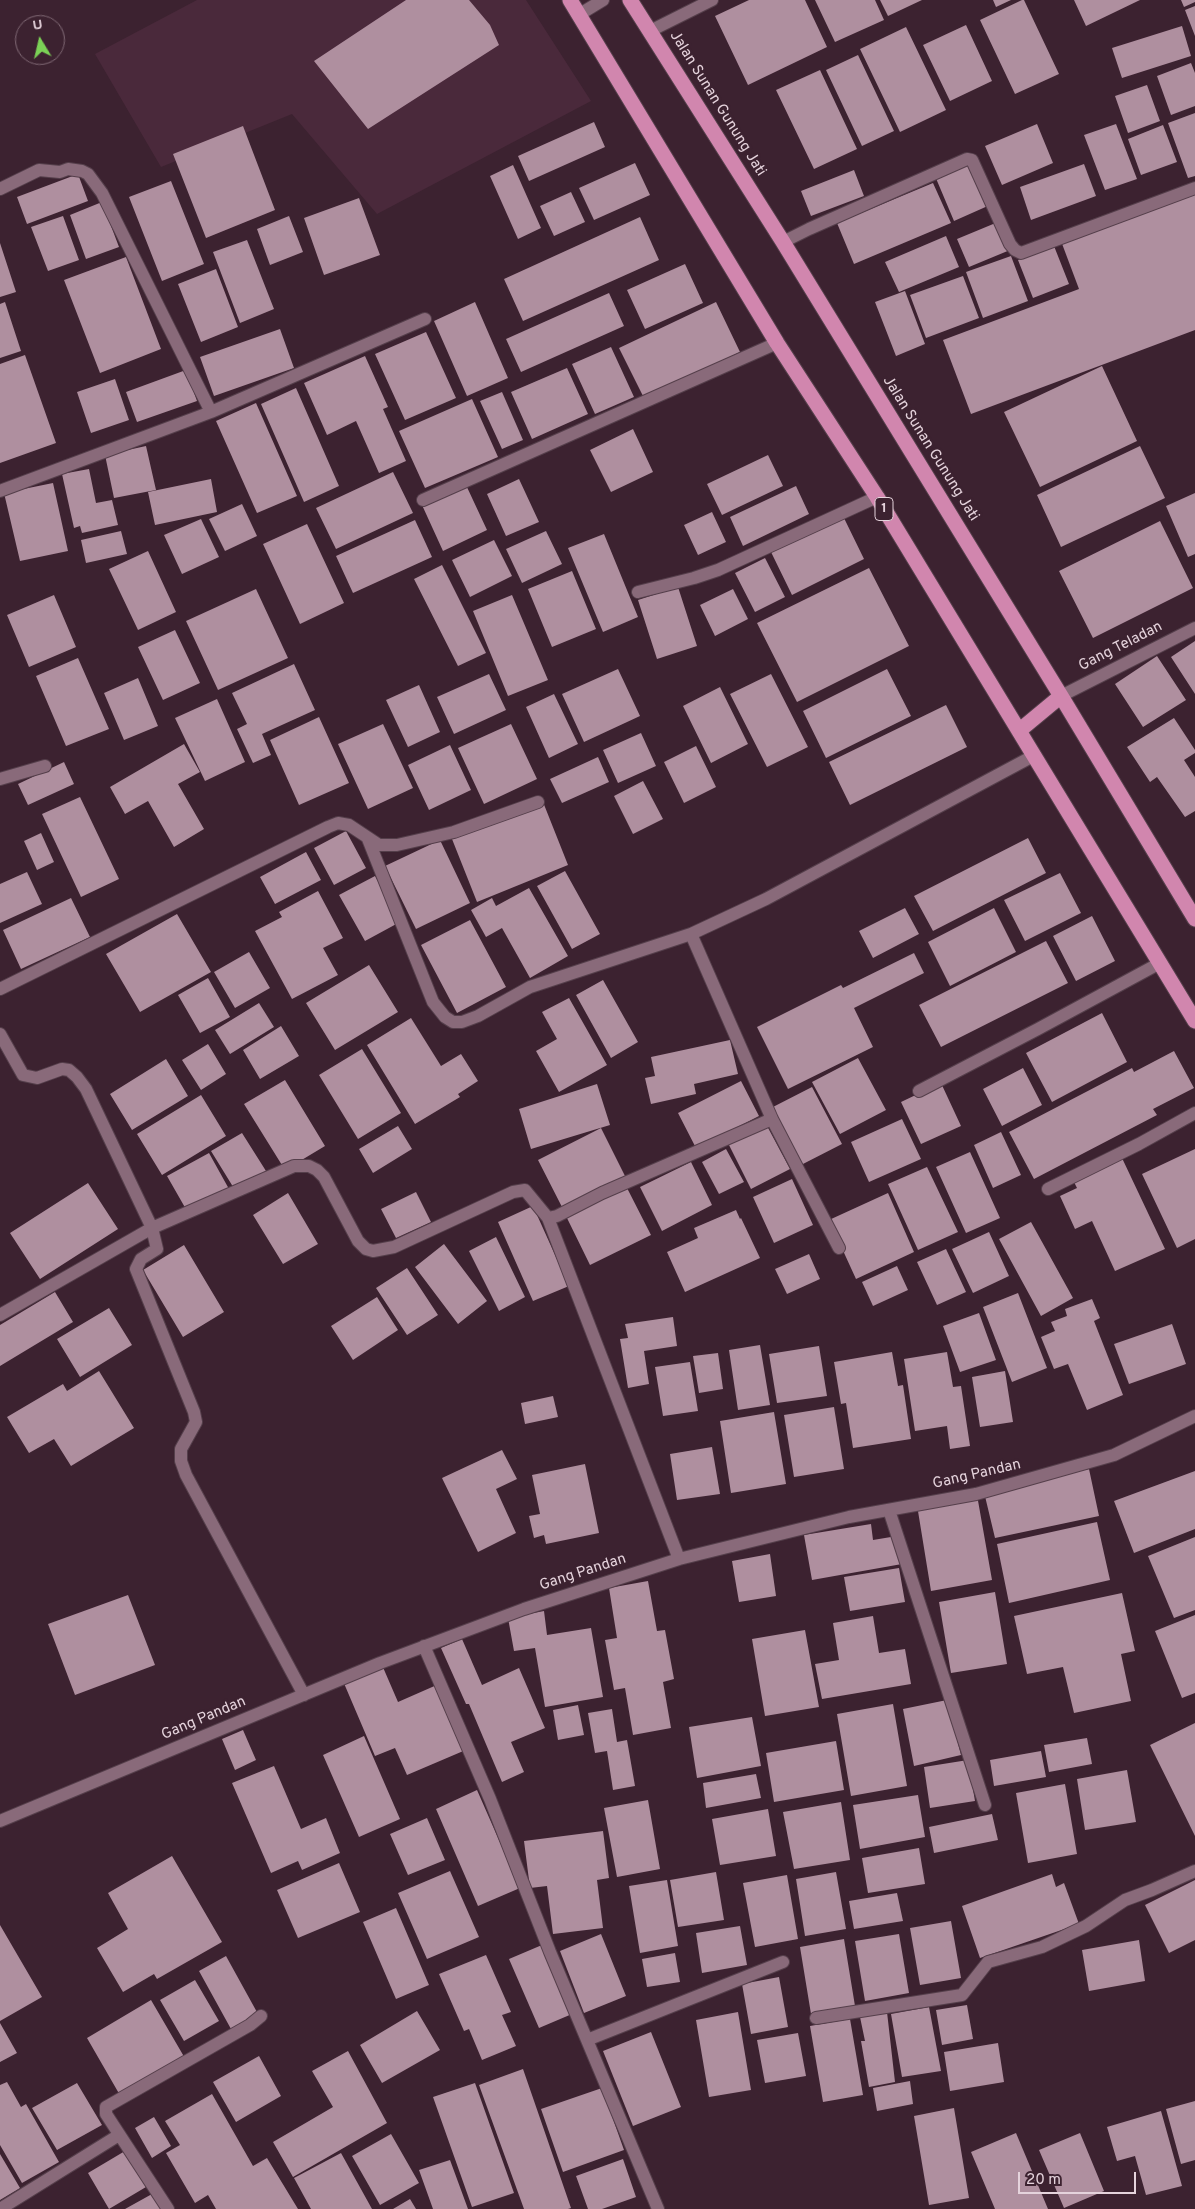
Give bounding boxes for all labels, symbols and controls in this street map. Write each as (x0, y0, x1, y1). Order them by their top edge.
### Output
north arrow (15, 15, 65, 65)
text: U (31, 17, 44, 35)
street label: Jalan Sunan Gunung Jati (665, 28, 769, 180)
street label: Jalan Sunan Gunung Jati (878, 373, 982, 525)
road number: 1 (875, 498, 893, 520)
street label: Gang Teladan (1076, 618, 1166, 676)
street label: Gang Pandan (931, 1456, 1023, 1494)
street label: Gang Pandan (537, 1551, 629, 1595)
street label: Gang Pandan (159, 1693, 249, 1745)
scale bar (1020, 2162, 1138, 2194)
text: 20 m (1026, 2171, 1061, 2190)

